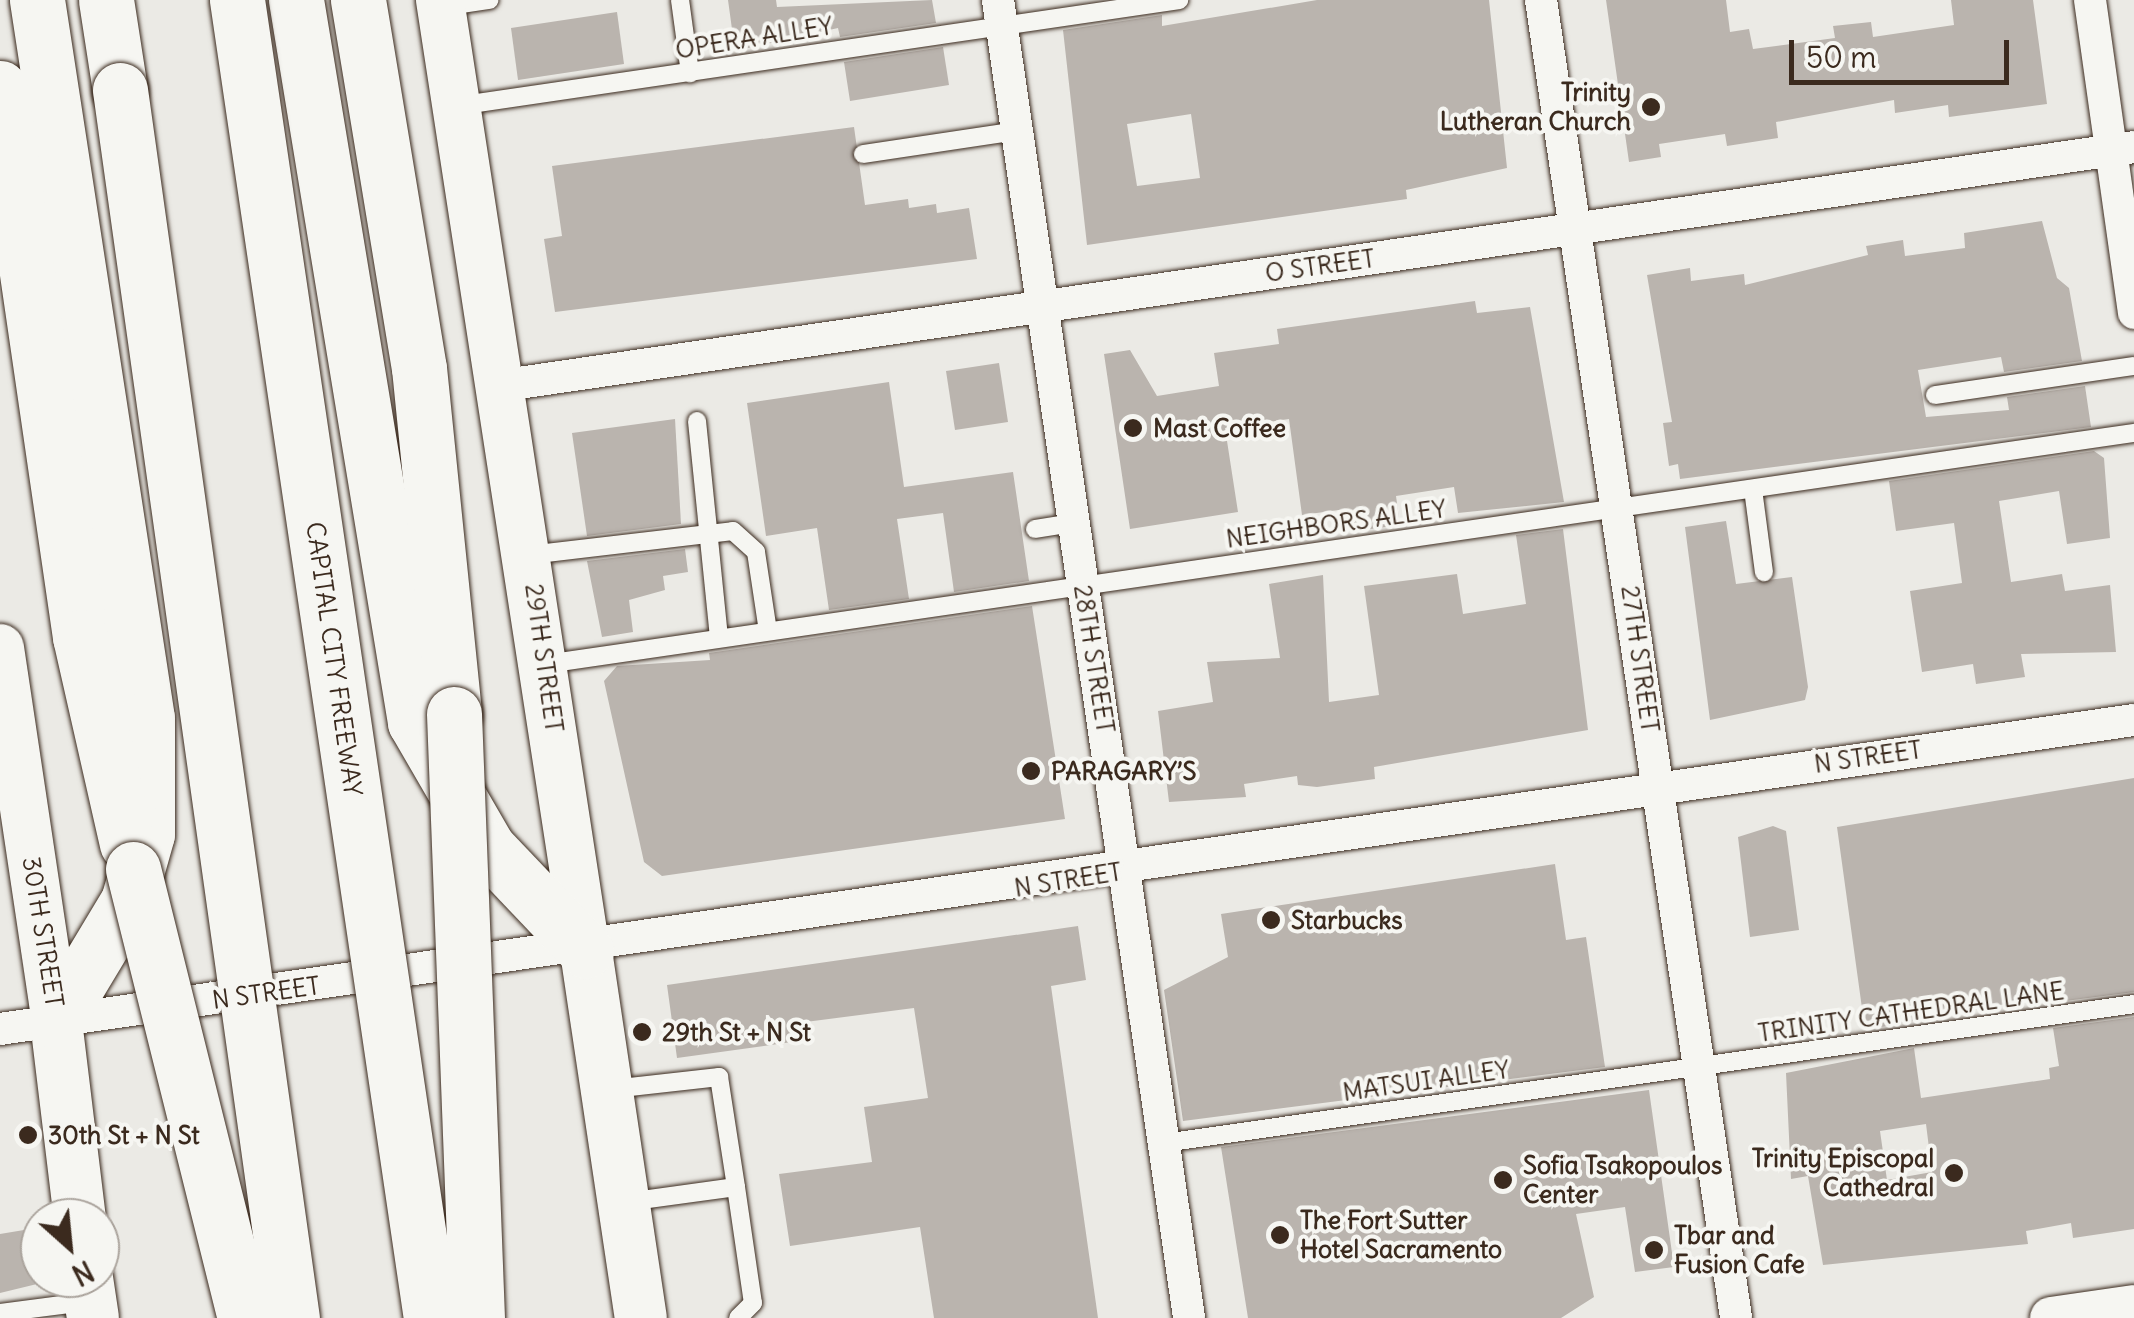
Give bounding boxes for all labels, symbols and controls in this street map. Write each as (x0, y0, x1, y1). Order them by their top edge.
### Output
street label: OPERA ALLEY (673, 11, 835, 65)
scale bar (1794, 20, 2014, 82)
text: 50 m (1806, 38, 1876, 76)
place label: Trinity Lutheran Church (1440, 78, 1631, 137)
marker: Trinity Lutheran Church (1640, 96, 1662, 118)
street label: O STREET (1263, 243, 1377, 289)
place label: Mast Coffee (1153, 413, 1286, 443)
marker: Mast Coffee (1122, 417, 1144, 439)
street label: NEIGHBORS ALLEY (1224, 494, 1448, 554)
street label: CAPITAL CITY FREEWAY (300, 520, 368, 798)
street label: 29TH STREET (519, 582, 569, 734)
street label: 28TH STREET (1067, 583, 1121, 735)
street label: 27TH STREET (1615, 584, 1665, 734)
street label: N STREET (1812, 735, 1924, 779)
place label: PARAGARY’S (1051, 756, 1196, 786)
marker: PARAGARY’S (1020, 760, 1042, 782)
street label: 30TH STREET (16, 855, 70, 1009)
street label: N STREET (1012, 857, 1124, 903)
place label: Starbucks (1291, 905, 1402, 935)
marker: Starbucks (1260, 909, 1282, 931)
street label: N STREET (210, 971, 322, 1015)
street label: TRINITY CATHEDRAL LANE (1756, 976, 2066, 1048)
place label: 29th St + N St (662, 1017, 811, 1047)
marker: 29th St + N St (631, 1021, 653, 1043)
street label: MATSUI ALLEY (1341, 1054, 1511, 1108)
place label: 30th St + N St (48, 1120, 200, 1150)
marker: 30th St + N St (17, 1124, 39, 1146)
place label: Trinity Episcopal Cathedral (1752, 1144, 1934, 1203)
place label: Sofia Tsakopoulos Center (1523, 1151, 1722, 1210)
marker: Trinity Episcopal Cathedral (1943, 1162, 1965, 1184)
marker: Sofia Tsakopoulos Center (1492, 1169, 1514, 1191)
north arrow (20, 1198, 120, 1298)
place label: The Fort Sutter Hotel Sacramento (1300, 1206, 1502, 1265)
place label: Tbar and Fusion Cafe (1674, 1221, 1805, 1280)
marker: The Fort Sutter Hotel Sacramento (1269, 1224, 1291, 1246)
marker: Tbar and Fusion Cafe (1643, 1239, 1665, 1261)
text: N (66, 1253, 100, 1293)

